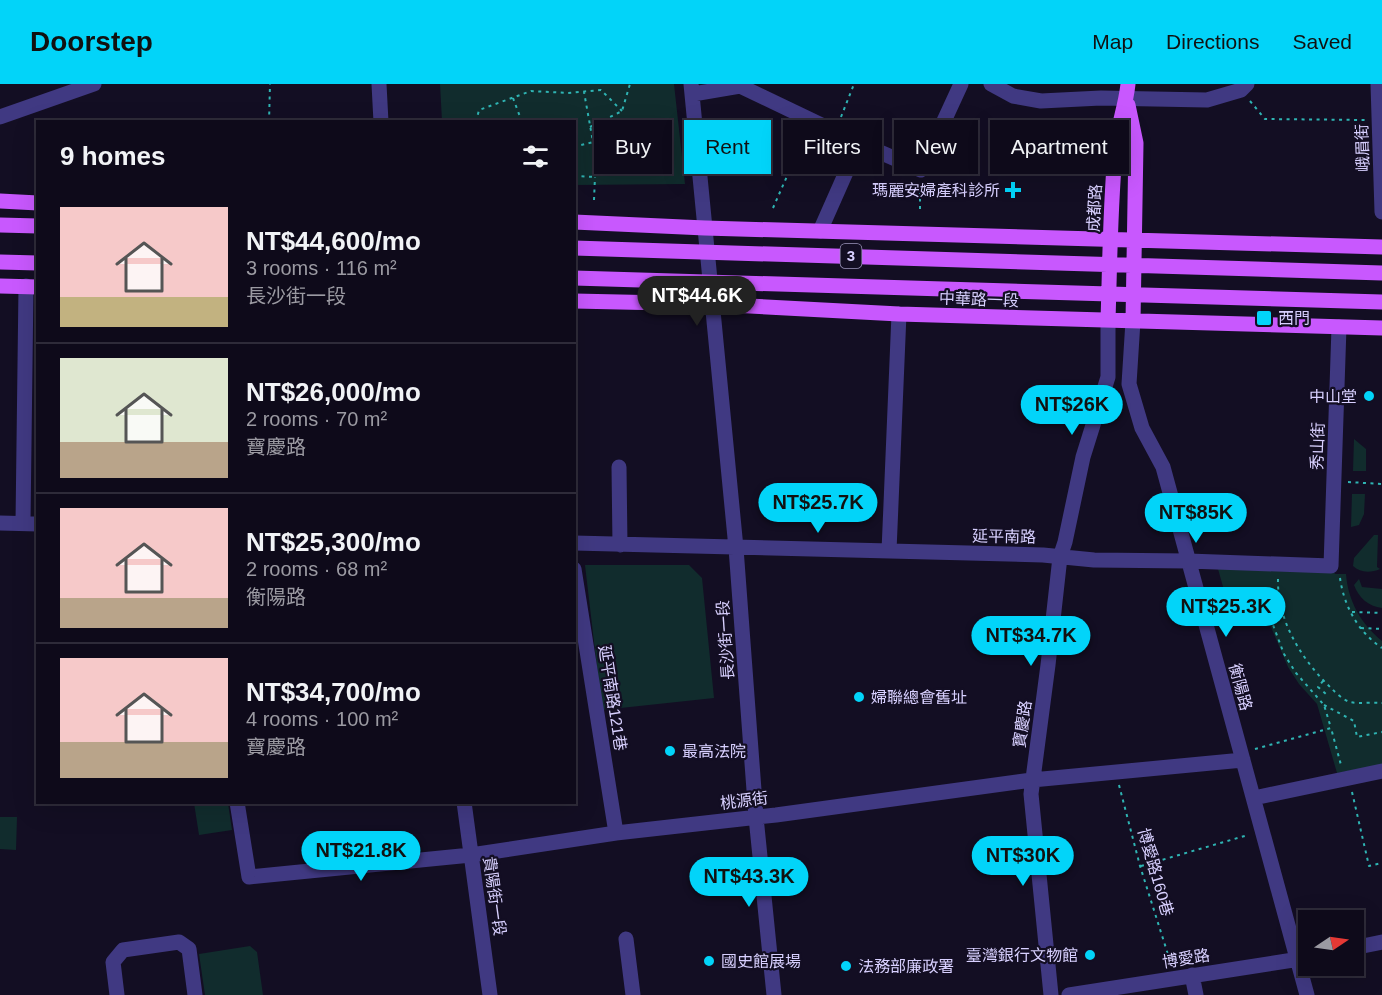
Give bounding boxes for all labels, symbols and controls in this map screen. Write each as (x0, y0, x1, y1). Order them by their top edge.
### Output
text: Doorstep (30, 26, 153, 57)
text: Map (1092, 30, 1133, 53)
text: Directions (1166, 30, 1259, 53)
text: Saved (1292, 30, 1352, 53)
chip: Buy (594, 120, 672, 174)
chip: Rent (684, 120, 771, 174)
chip: Filters (783, 120, 882, 174)
chip: New (894, 120, 978, 174)
chip: Apartment (990, 120, 1129, 174)
street label: 峨眉街 (1353, 124, 1372, 172)
icon: filters (519, 140, 552, 173)
text: 9 homes (60, 141, 166, 171)
marker: 瑪麗安婦產科診所 (1004, 181, 1022, 199)
place label: 瑪麗安婦產科診所 (872, 182, 1000, 199)
street label: 成都路 (1085, 184, 1104, 232)
text: NT$44,600/mo (246, 226, 421, 256)
icon: home (108, 231, 180, 303)
road number: 3 (840, 244, 862, 268)
text: 3 rooms · 116 m² (246, 257, 397, 279)
pin: NT$44.6K (635, 276, 759, 327)
text: NT$44.6K (651, 284, 743, 306)
text: 長沙街一段 (246, 285, 346, 307)
street label: 中華路一段 (939, 290, 1019, 309)
marker: 西門 (1255, 309, 1273, 327)
place label: 西門 (1278, 310, 1310, 327)
text: NT$26,000/mo (246, 377, 421, 407)
icon: home (108, 382, 180, 454)
pin: NT$26K (1023, 385, 1121, 436)
place label: 中山堂 (1309, 388, 1357, 405)
marker: 中山堂 (1362, 389, 1376, 403)
text: NT$26K (1035, 393, 1109, 415)
text: 2 rooms · 70 m² (246, 408, 387, 430)
street label: 秀山街 (1308, 422, 1327, 470)
text: 寶慶路 (246, 436, 306, 458)
pin: NT$25.7K (756, 483, 880, 534)
text: NT$25.7K (772, 491, 864, 513)
pin: NT$85K (1147, 493, 1245, 544)
text: NT$85K (1159, 501, 1233, 523)
text: NT$25,300/mo (246, 527, 421, 557)
street label: 延平南路 (972, 527, 1036, 546)
icon: home (108, 532, 180, 604)
text: 2 rooms · 68 m² (246, 558, 387, 580)
text: 衡陽路 (246, 586, 306, 608)
pin: NT$25.3K (1164, 587, 1288, 638)
text: NT$25.3K (1180, 595, 1272, 617)
street label: 長沙街一段 (714, 599, 737, 680)
pin: NT$34.7K (969, 616, 1093, 667)
text: NT$34.7K (985, 624, 1077, 646)
street label: 延平南路121巷 (596, 644, 629, 752)
street label: 衡陽路 (1226, 662, 1255, 713)
text: NT$34,700/mo (246, 677, 421, 707)
icon: home (108, 682, 180, 754)
place label: 婦聯總會舊址 (871, 689, 967, 706)
marker: 婦聯總會舊址 (852, 690, 866, 704)
street label: 寶慶路 (1010, 699, 1034, 749)
text: 4 rooms · 100 m² (246, 708, 398, 730)
text: 寶慶路 (246, 736, 306, 758)
place label: 最高法院 (682, 743, 746, 760)
marker: 最高法院 (663, 744, 677, 758)
street label: 桃源街 (719, 789, 769, 812)
street label: 博愛路160巷 (1135, 826, 1176, 918)
pin: NT$21.8K (299, 831, 423, 882)
pin: NT$30K (974, 836, 1072, 887)
text: NT$21.8K (315, 839, 407, 861)
text: NT$30K (986, 844, 1060, 866)
street label: 貴陽街一段 (481, 855, 508, 937)
pin: NT$43.3K (687, 857, 811, 908)
text: NT$43.3K (703, 865, 795, 887)
north arrow (1298, 910, 1364, 976)
map controls (1298, 910, 1364, 976)
street label: 博愛路 (1161, 946, 1211, 971)
place label: 臺灣銀行文物館 (966, 947, 1078, 964)
marker: 臺灣銀行文物館 (1083, 948, 1097, 962)
place label: 國史館展場 (721, 953, 801, 970)
marker: 國史館展場 (702, 954, 716, 968)
place label: 法務部廉政署 (858, 958, 954, 975)
marker: 法務部廉政署 (839, 959, 853, 973)

